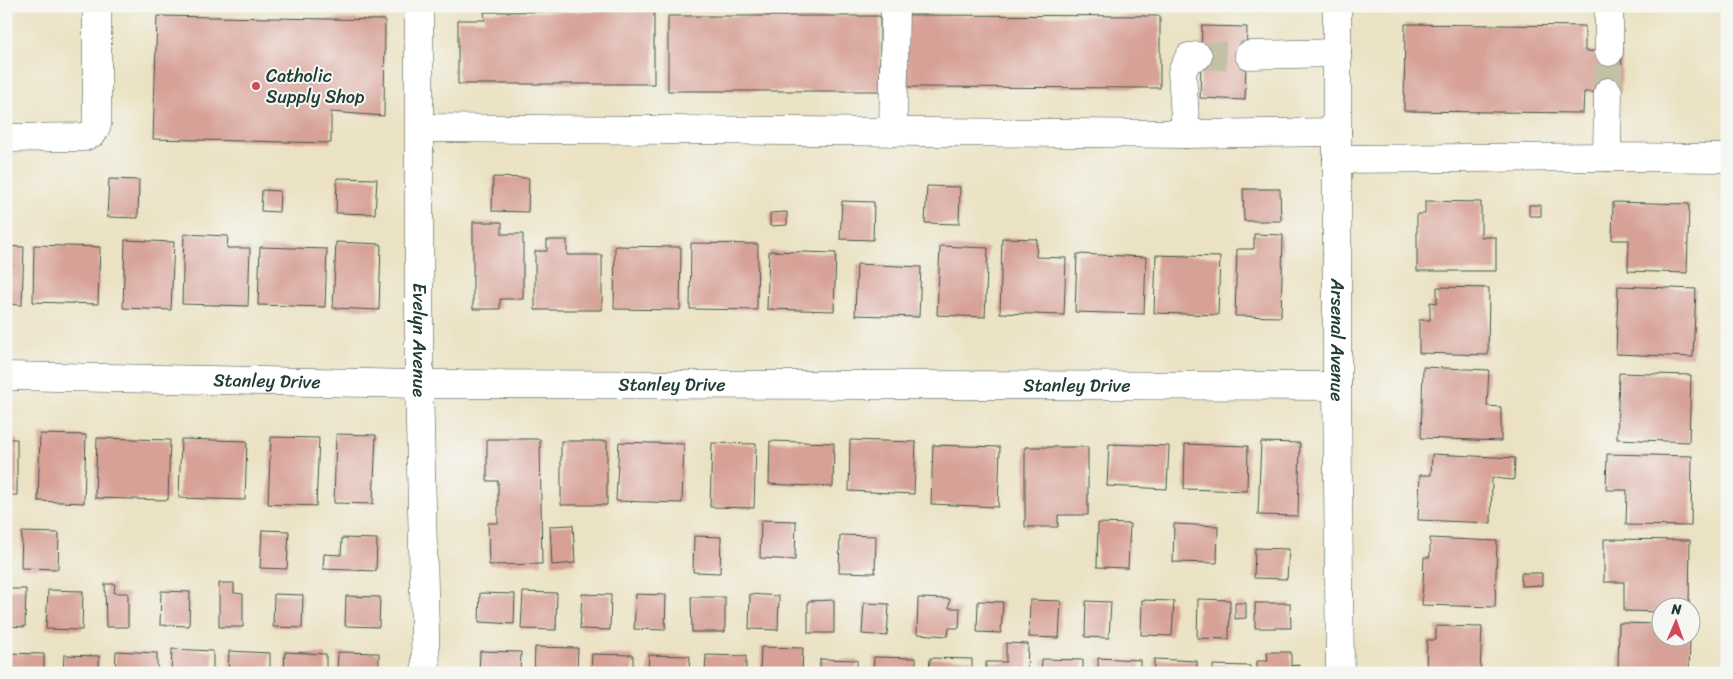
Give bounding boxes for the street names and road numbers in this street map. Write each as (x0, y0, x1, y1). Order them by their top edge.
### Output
street label: Arsenal Avenue (1321, 278, 1353, 402)
street label: Evelyn Avenue (403, 283, 435, 398)
street label: Stanley Drive (213, 364, 321, 398)
street label: Stanley Drive (618, 368, 726, 401)
street label: Stanley Drive (1023, 369, 1131, 402)

